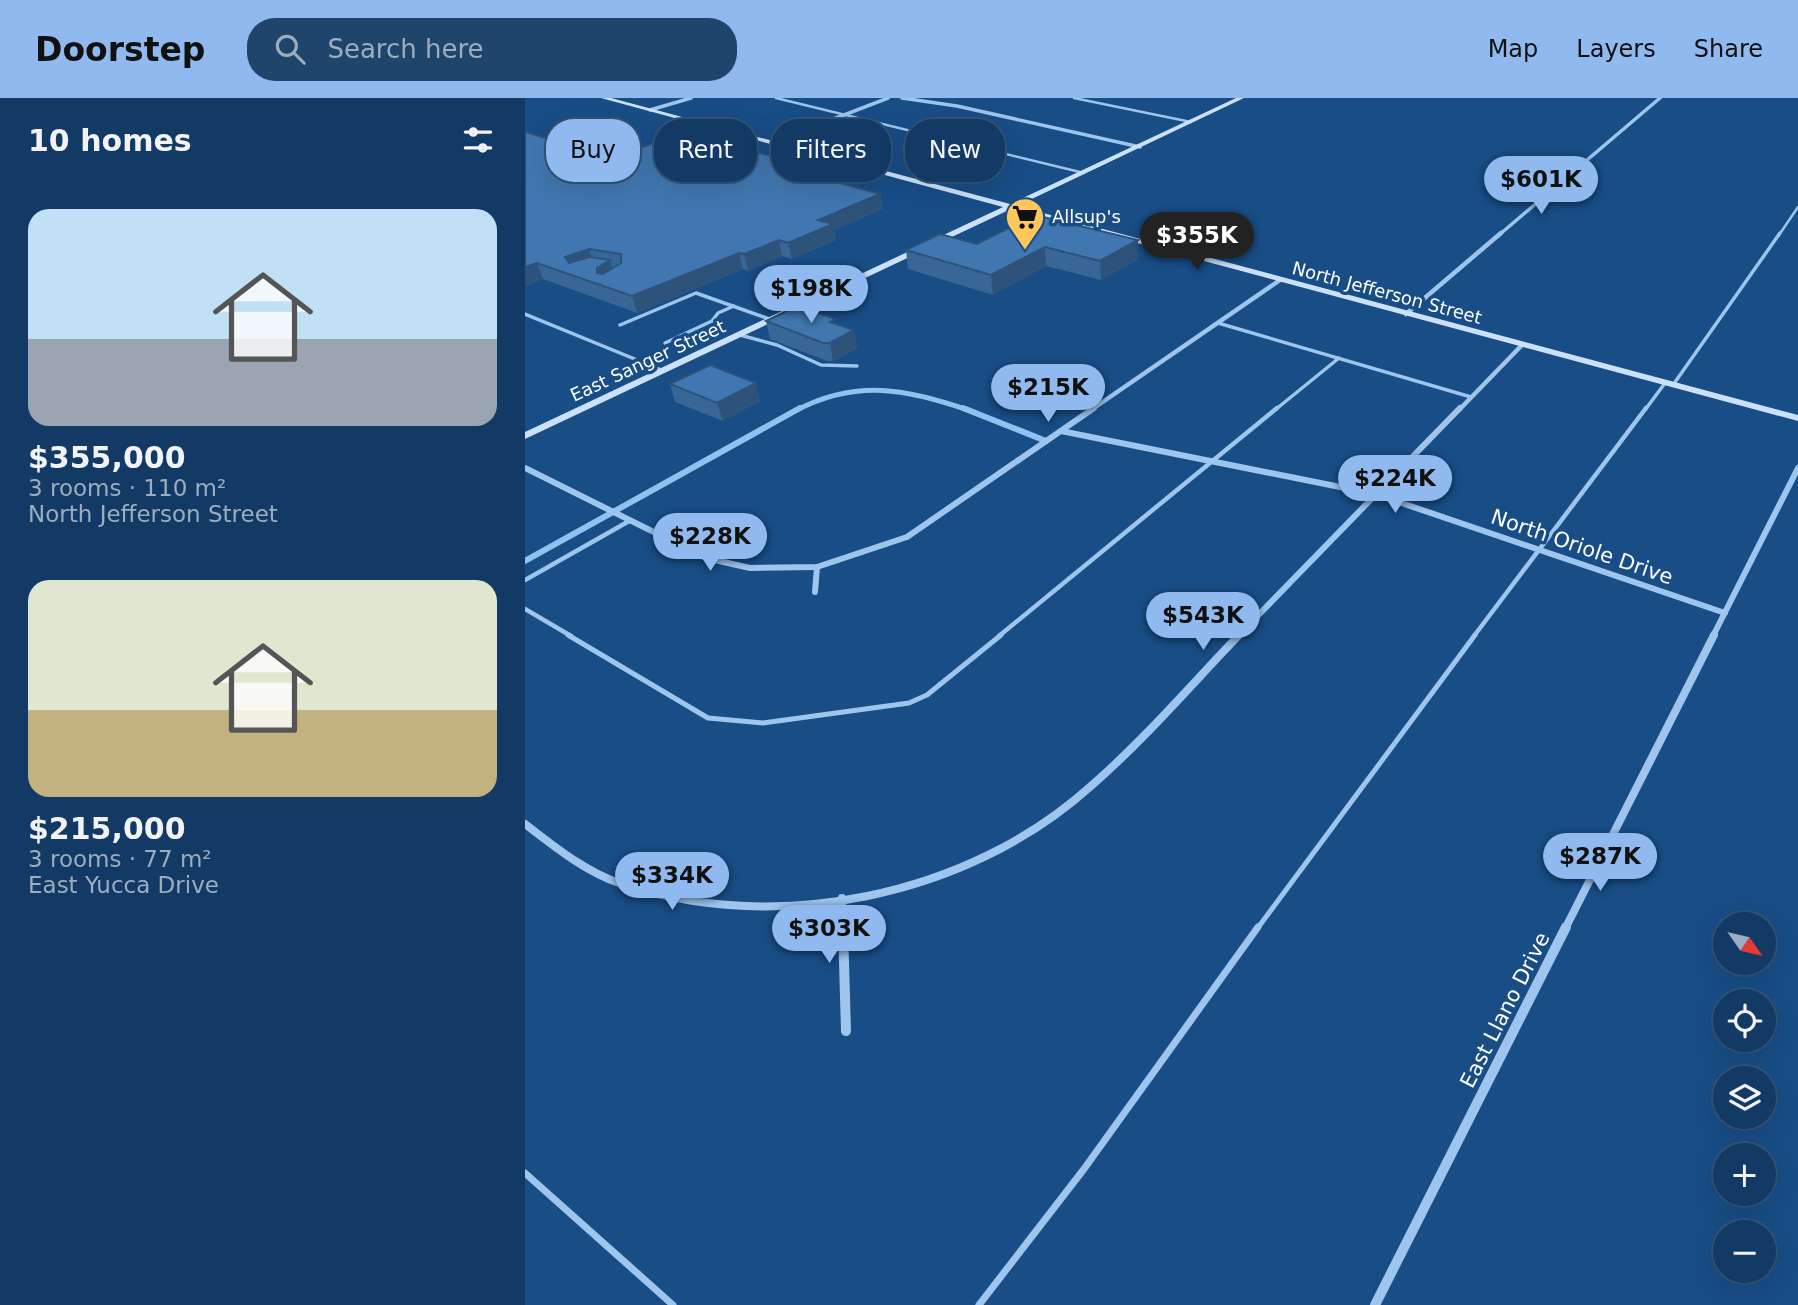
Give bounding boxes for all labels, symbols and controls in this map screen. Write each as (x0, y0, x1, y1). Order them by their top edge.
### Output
search box (247, 18, 737, 81)
text: Doorstep (35, 30, 205, 69)
icon: search (271, 30, 309, 68)
text: Search here (327, 34, 484, 64)
text: Map (1488, 35, 1538, 63)
text: Layers (1576, 35, 1656, 63)
text: Share (1694, 35, 1763, 63)
chip: Buy (546, 119, 640, 182)
chip: Rent (654, 119, 757, 182)
chip: Filters (771, 119, 891, 182)
chip: New (905, 119, 1005, 182)
icon: filters (459, 121, 497, 159)
text: 10 homes (28, 123, 192, 158)
pin: $601K (1492, 156, 1590, 216)
text: $601K (1500, 166, 1582, 192)
supermarket icon: Allsup's (1004, 196, 1046, 251)
place label: Allsup's (1052, 206, 1121, 227)
pin: $355K (1148, 212, 1246, 272)
text: $355K (1156, 222, 1238, 248)
icon: home (200, 254, 326, 380)
street label: North Jefferson Street (1290, 257, 1484, 328)
pin: $198K (762, 266, 860, 325)
text: $198K (770, 275, 852, 301)
street label: East Sanger Street (567, 315, 729, 406)
pin: $215K (999, 364, 1097, 424)
text: $215K (1007, 374, 1089, 400)
text: $355,000 (28, 440, 186, 475)
pin: $224K (1346, 456, 1444, 515)
text: $224K (1354, 465, 1436, 491)
text: 3 rooms · 110 m² (28, 475, 226, 501)
text: North Jefferson Street (28, 501, 278, 527)
street label: North Oriole Drive (1488, 505, 1676, 589)
pin: $228K (661, 514, 759, 573)
text: $228K (669, 523, 751, 549)
pin: $543K (1154, 592, 1252, 652)
text: $543K (1162, 602, 1244, 628)
icon: home (200, 625, 326, 751)
text: $215,000 (28, 811, 186, 846)
pin: $287K (1551, 834, 1649, 893)
text: $287K (1559, 843, 1641, 869)
text: 3 rooms · 77 m² (28, 846, 212, 872)
pin: $334K (623, 852, 721, 912)
text: $334K (631, 862, 713, 888)
text: East Yucca Drive (28, 872, 219, 898)
pin: $303K (780, 906, 878, 965)
north arrow (1713, 912, 1776, 975)
map controls (1713, 912, 1776, 1283)
text: $303K (788, 915, 870, 941)
street label: East Llano Drive (1455, 928, 1555, 1092)
button: locate (1713, 989, 1776, 1052)
button: layers (1713, 1066, 1776, 1129)
button: + (1713, 1143, 1776, 1206)
button: − (1713, 1220, 1776, 1283)

